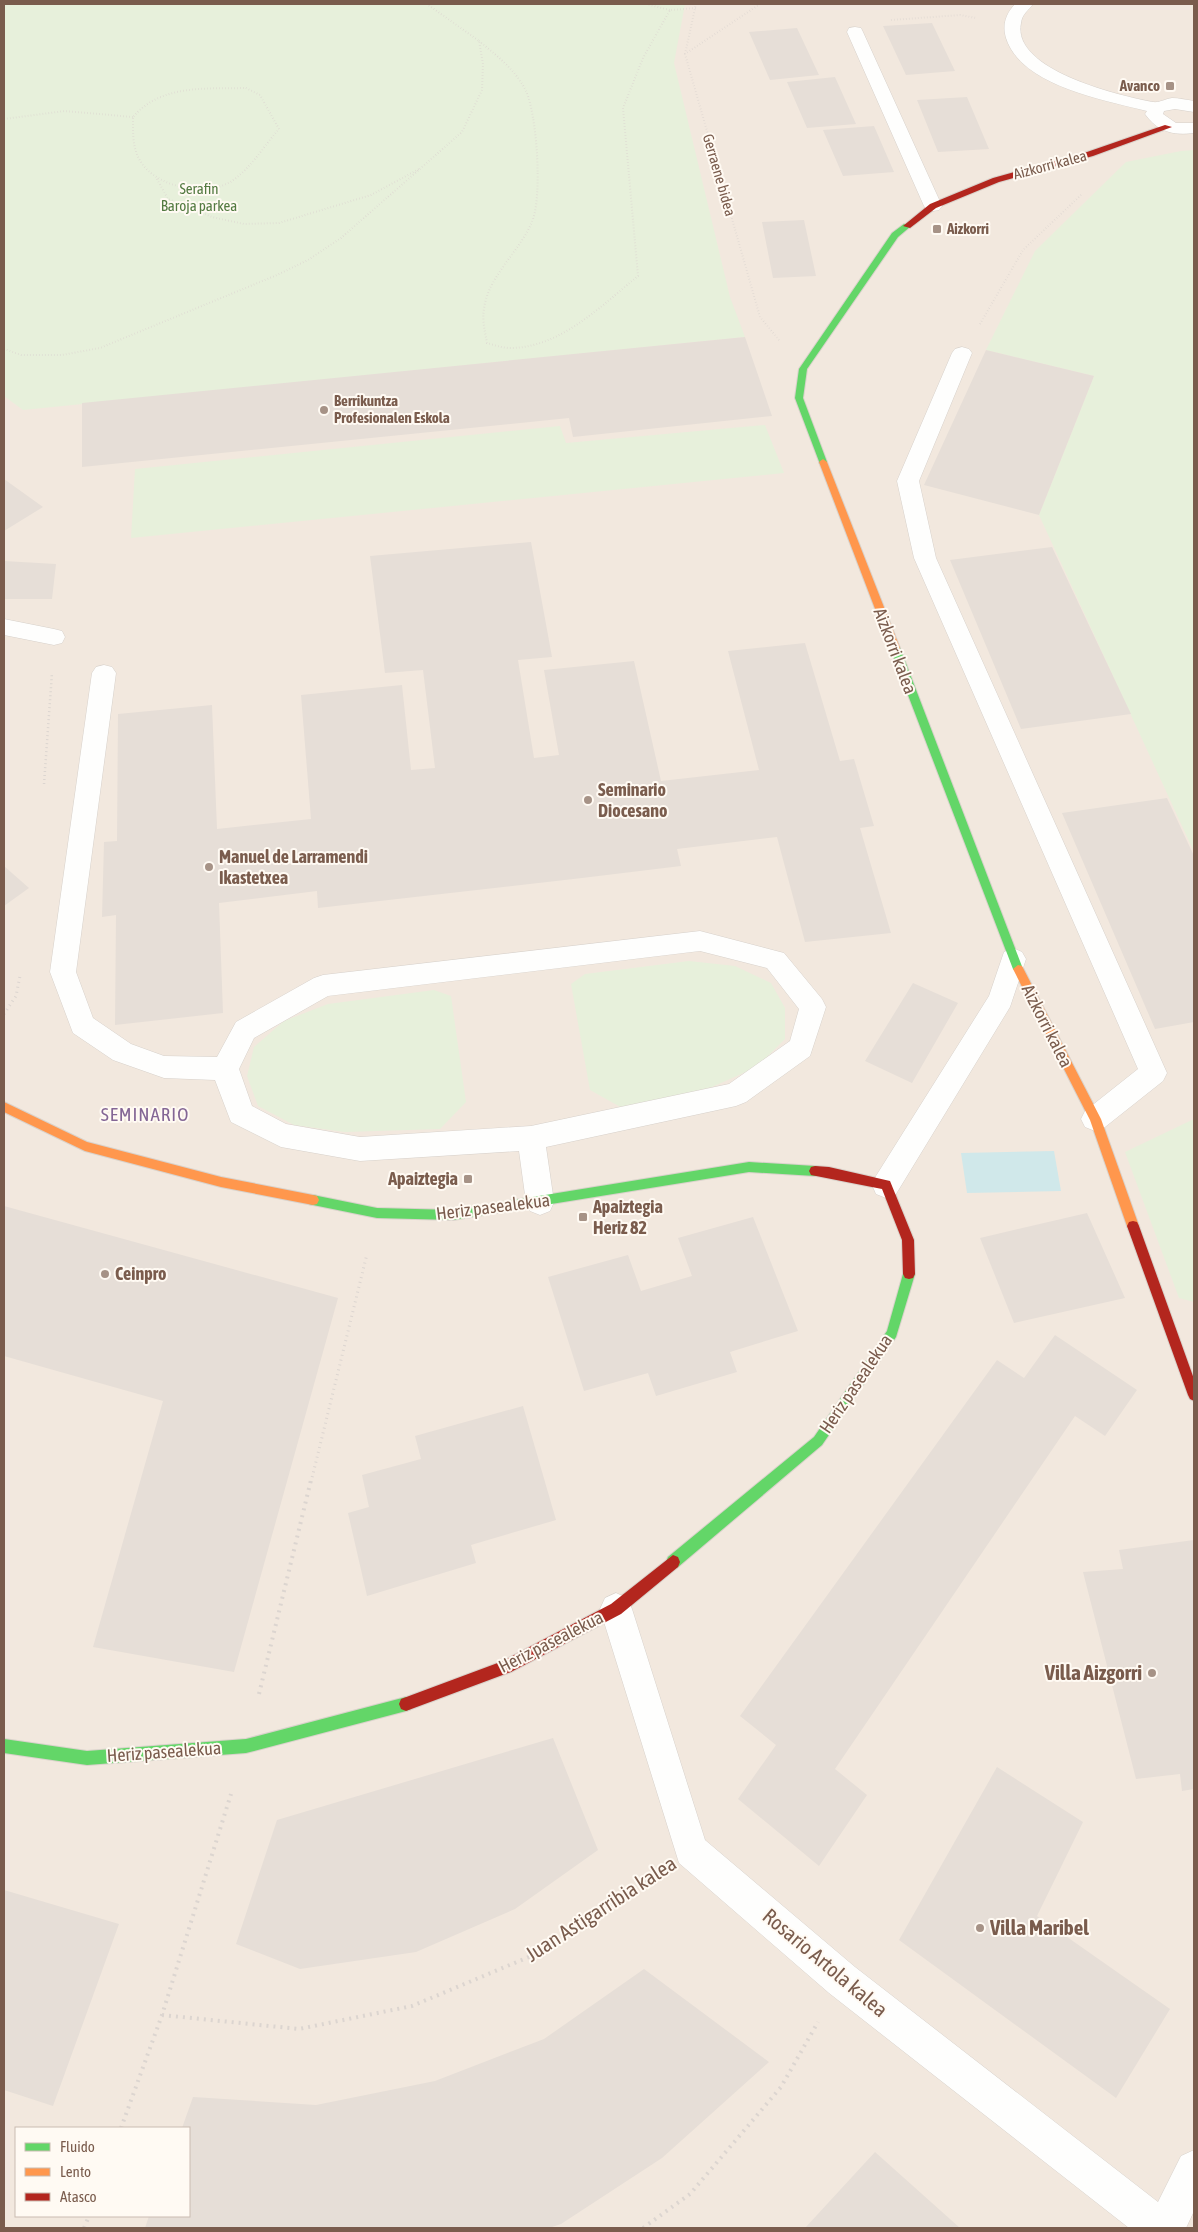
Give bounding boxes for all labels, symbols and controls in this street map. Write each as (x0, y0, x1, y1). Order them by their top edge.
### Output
place label: Avanco (1119, 77, 1160, 94)
marker: Avanco (1164, 80, 1176, 92)
street label: Gerraene bidea (700, 132, 739, 218)
street label: Aizkorri kalea (1011, 147, 1088, 182)
park label: Serafin Baroja parkea (161, 180, 237, 214)
place label: Aizkorri (946, 220, 989, 237)
marker: Aizkorri (931, 223, 943, 235)
place label: Berrikuntza Profesionalen Eskola (334, 392, 450, 426)
marker: Berrikuntza Profesionalen Eskola (318, 404, 330, 416)
street label: Aizkorri kalea (870, 605, 921, 697)
place label: Seminario Diocesano (598, 779, 667, 821)
marker: Seminario Diocesano (582, 794, 594, 806)
place label: Manuel de Larramendi Ikastetxea (219, 846, 368, 888)
marker: Manuel de Larramendi Ikastetxea (203, 861, 215, 873)
street label: Aizkorri kalea (1018, 981, 1077, 1071)
district label: SEMINARIO (101, 1103, 189, 1125)
place label: Apaiztegia (387, 1168, 458, 1189)
marker: Apaiztegia (462, 1173, 474, 1185)
street label: Heriz pasealekua (435, 1189, 551, 1224)
place label: Apaiztegia Heriz 82 (592, 1196, 663, 1238)
marker: Apaiztegia Heriz 82 (577, 1211, 589, 1223)
place label: Ceinpro (115, 1263, 166, 1284)
marker: Ceinpro (99, 1268, 111, 1280)
street label: Heriz pasealekua (815, 1330, 896, 1437)
street label: Heriz pasealekua (495, 1606, 607, 1677)
place label: Villa Aizgorri (1044, 1660, 1142, 1684)
marker: Villa Aizgorri (1146, 1667, 1158, 1679)
street label: Heriz pasealekua (106, 1737, 222, 1766)
street label: Juan Astigarribia kalea (521, 1850, 680, 1966)
street label: Rosario Artola kalea (758, 1903, 893, 2021)
place label: Villa Maribel (989, 1915, 1089, 1939)
marker: Villa Maribel (974, 1922, 986, 1934)
legend (15, 2127, 190, 2217)
text: Fluido (60, 2138, 95, 2155)
text: Lento (60, 2163, 91, 2180)
text: Atasco (60, 2188, 97, 2205)

